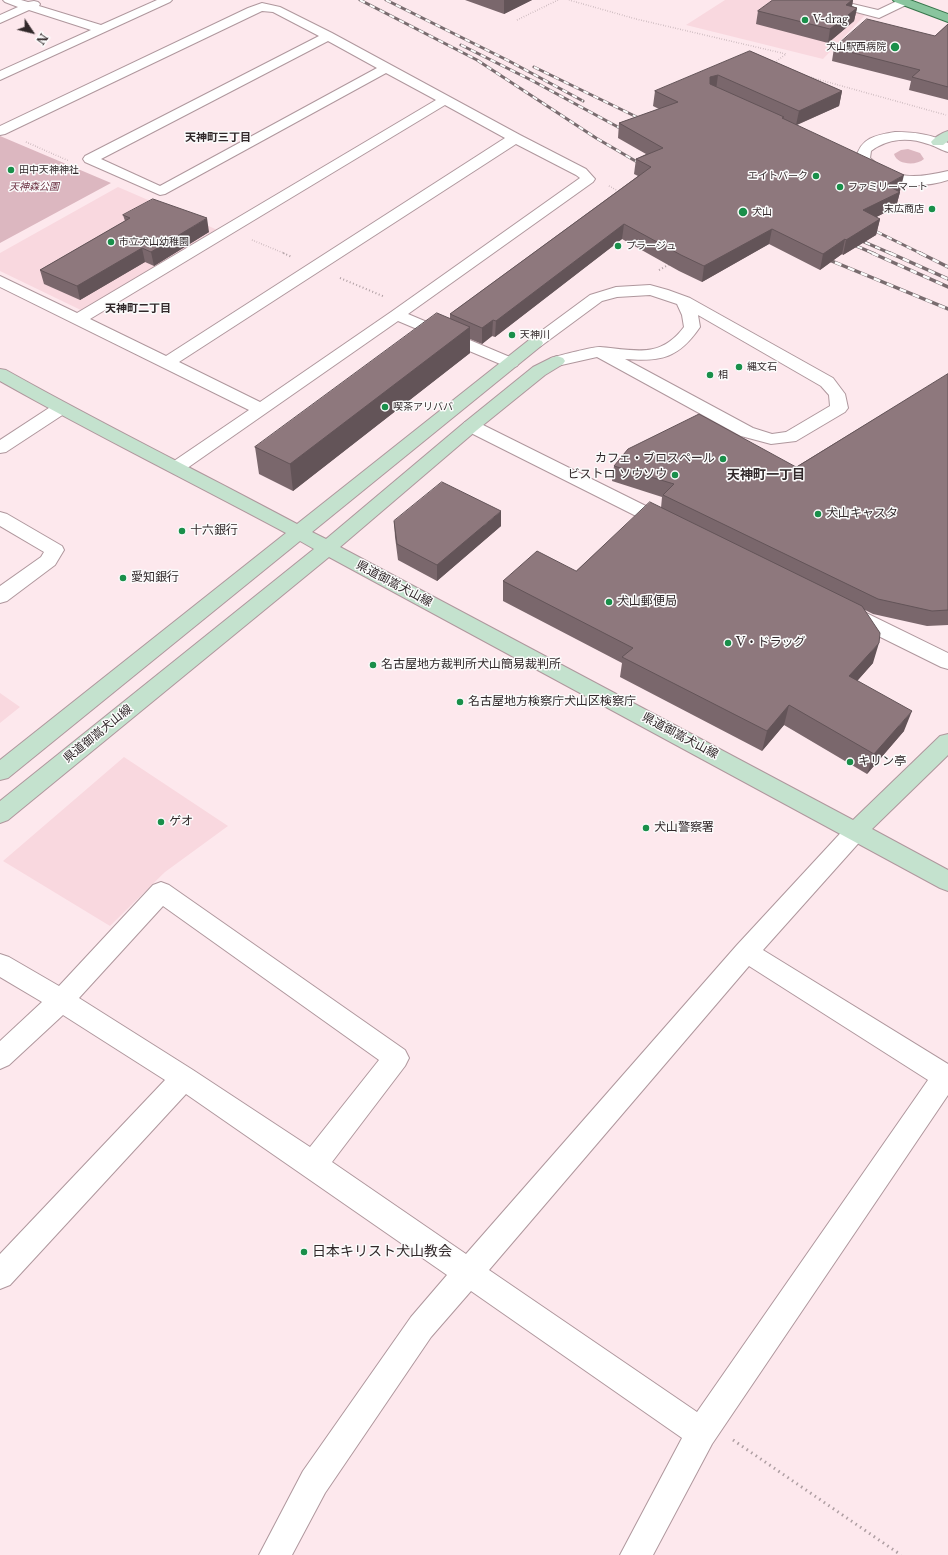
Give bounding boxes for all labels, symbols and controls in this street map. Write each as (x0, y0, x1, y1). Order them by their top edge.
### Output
north arrow (12, 12, 52, 52)
place label: V-drag (813, 14, 848, 26)
marker: V-drag (800, 15, 810, 25)
text: N (33, 31, 51, 47)
place label: 犬山駅西病院 (826, 41, 886, 53)
marker: 犬山駅西病院 (889, 41, 901, 53)
district label: 天神町三丁目 (185, 131, 251, 145)
place label: 田中天神神社 (19, 164, 79, 176)
marker: 田中天神神社 (6, 165, 16, 175)
place label: エイトパーク (748, 170, 808, 182)
marker: エイトパーク (811, 171, 821, 181)
park label: 天神森公園 (9, 181, 59, 193)
place label: ファミリーマート (848, 181, 928, 193)
marker: ファミリーマート (835, 182, 845, 192)
place label: 末広商店 (884, 203, 924, 215)
marker: 末広商店 (927, 204, 937, 214)
marker: 犬山 (737, 206, 749, 218)
place label: 犬山 (752, 206, 772, 218)
place label: 市立犬山幼稚園 (119, 236, 189, 248)
marker: 市立犬山幼稚園 (106, 237, 116, 247)
place label: プラージュ (626, 240, 676, 252)
marker: プラージュ (613, 241, 623, 251)
district label: 天神町二丁目 (105, 302, 171, 316)
place label: 天神川 (520, 329, 550, 341)
marker: 天神川 (507, 330, 517, 340)
place label: 縄文石 (747, 361, 777, 373)
marker: 縄文石 (734, 362, 744, 372)
place label: 相 (718, 369, 728, 381)
marker: 相 (705, 370, 715, 380)
place label: 喫茶アリババ (393, 401, 453, 413)
marker: 喫茶アリババ (380, 402, 390, 412)
place label: カフェ・ブロスペール (595, 452, 715, 466)
marker: カフェ・ブロスペール (718, 454, 728, 464)
district label: 天神町一丁目 (727, 467, 805, 483)
place label: ビストロ ソウソウ (568, 468, 667, 482)
marker: ビストロ ソウソウ (670, 470, 680, 480)
place label: 犬山キャスタ (826, 507, 898, 521)
marker: 犬山キャスタ (813, 509, 823, 519)
place label: 十六銀行 (190, 524, 238, 538)
marker: 十六銀行 (177, 526, 187, 536)
street label: 県道御嵩犬山線 (354, 558, 434, 610)
place label: 愛知銀行 (131, 571, 179, 585)
marker: 愛知銀行 (118, 573, 128, 583)
place label: 犬山郵便局 (617, 595, 677, 609)
marker: 犬山郵便局 (604, 597, 614, 607)
place label: V・ドラッグ (736, 636, 805, 650)
marker: V・ドラッグ (723, 638, 733, 648)
place label: 名古屋地方裁判所犬山簡易裁判所 (381, 658, 561, 672)
marker: 名古屋地方裁判所犬山簡易裁判所 (368, 660, 378, 670)
place label: 名古屋地方検察庁犬山区検察庁 (468, 695, 636, 709)
marker: 名古屋地方検察庁犬山区検察庁 (455, 697, 465, 707)
street label: 県道御嵩犬山線 (61, 702, 135, 766)
street label: 県道御嵩犬山線 (640, 710, 720, 762)
place label: キリン亭 (858, 755, 906, 769)
marker: キリン亭 (845, 757, 855, 767)
place label: ゲオ (169, 815, 193, 829)
marker: ゲオ (156, 817, 166, 827)
place label: 犬山警察署 (654, 821, 714, 835)
marker: 犬山警察署 (641, 823, 651, 833)
place label: 日本キリスト犬山教会 (312, 1244, 452, 1260)
marker: 日本キリスト犬山教会 (299, 1247, 309, 1257)

